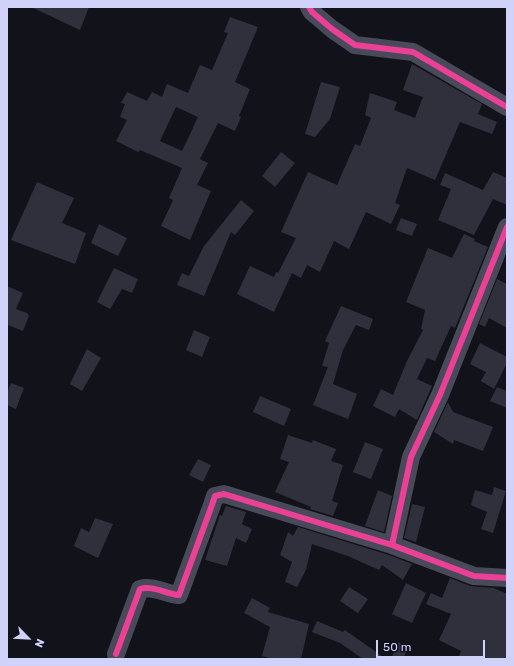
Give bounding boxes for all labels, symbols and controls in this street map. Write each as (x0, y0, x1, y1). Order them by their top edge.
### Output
north arrow (8, 618, 48, 658)
scale bar (378, 632, 487, 658)
text: N (32, 637, 47, 649)
text: 50 m (383, 640, 411, 654)

